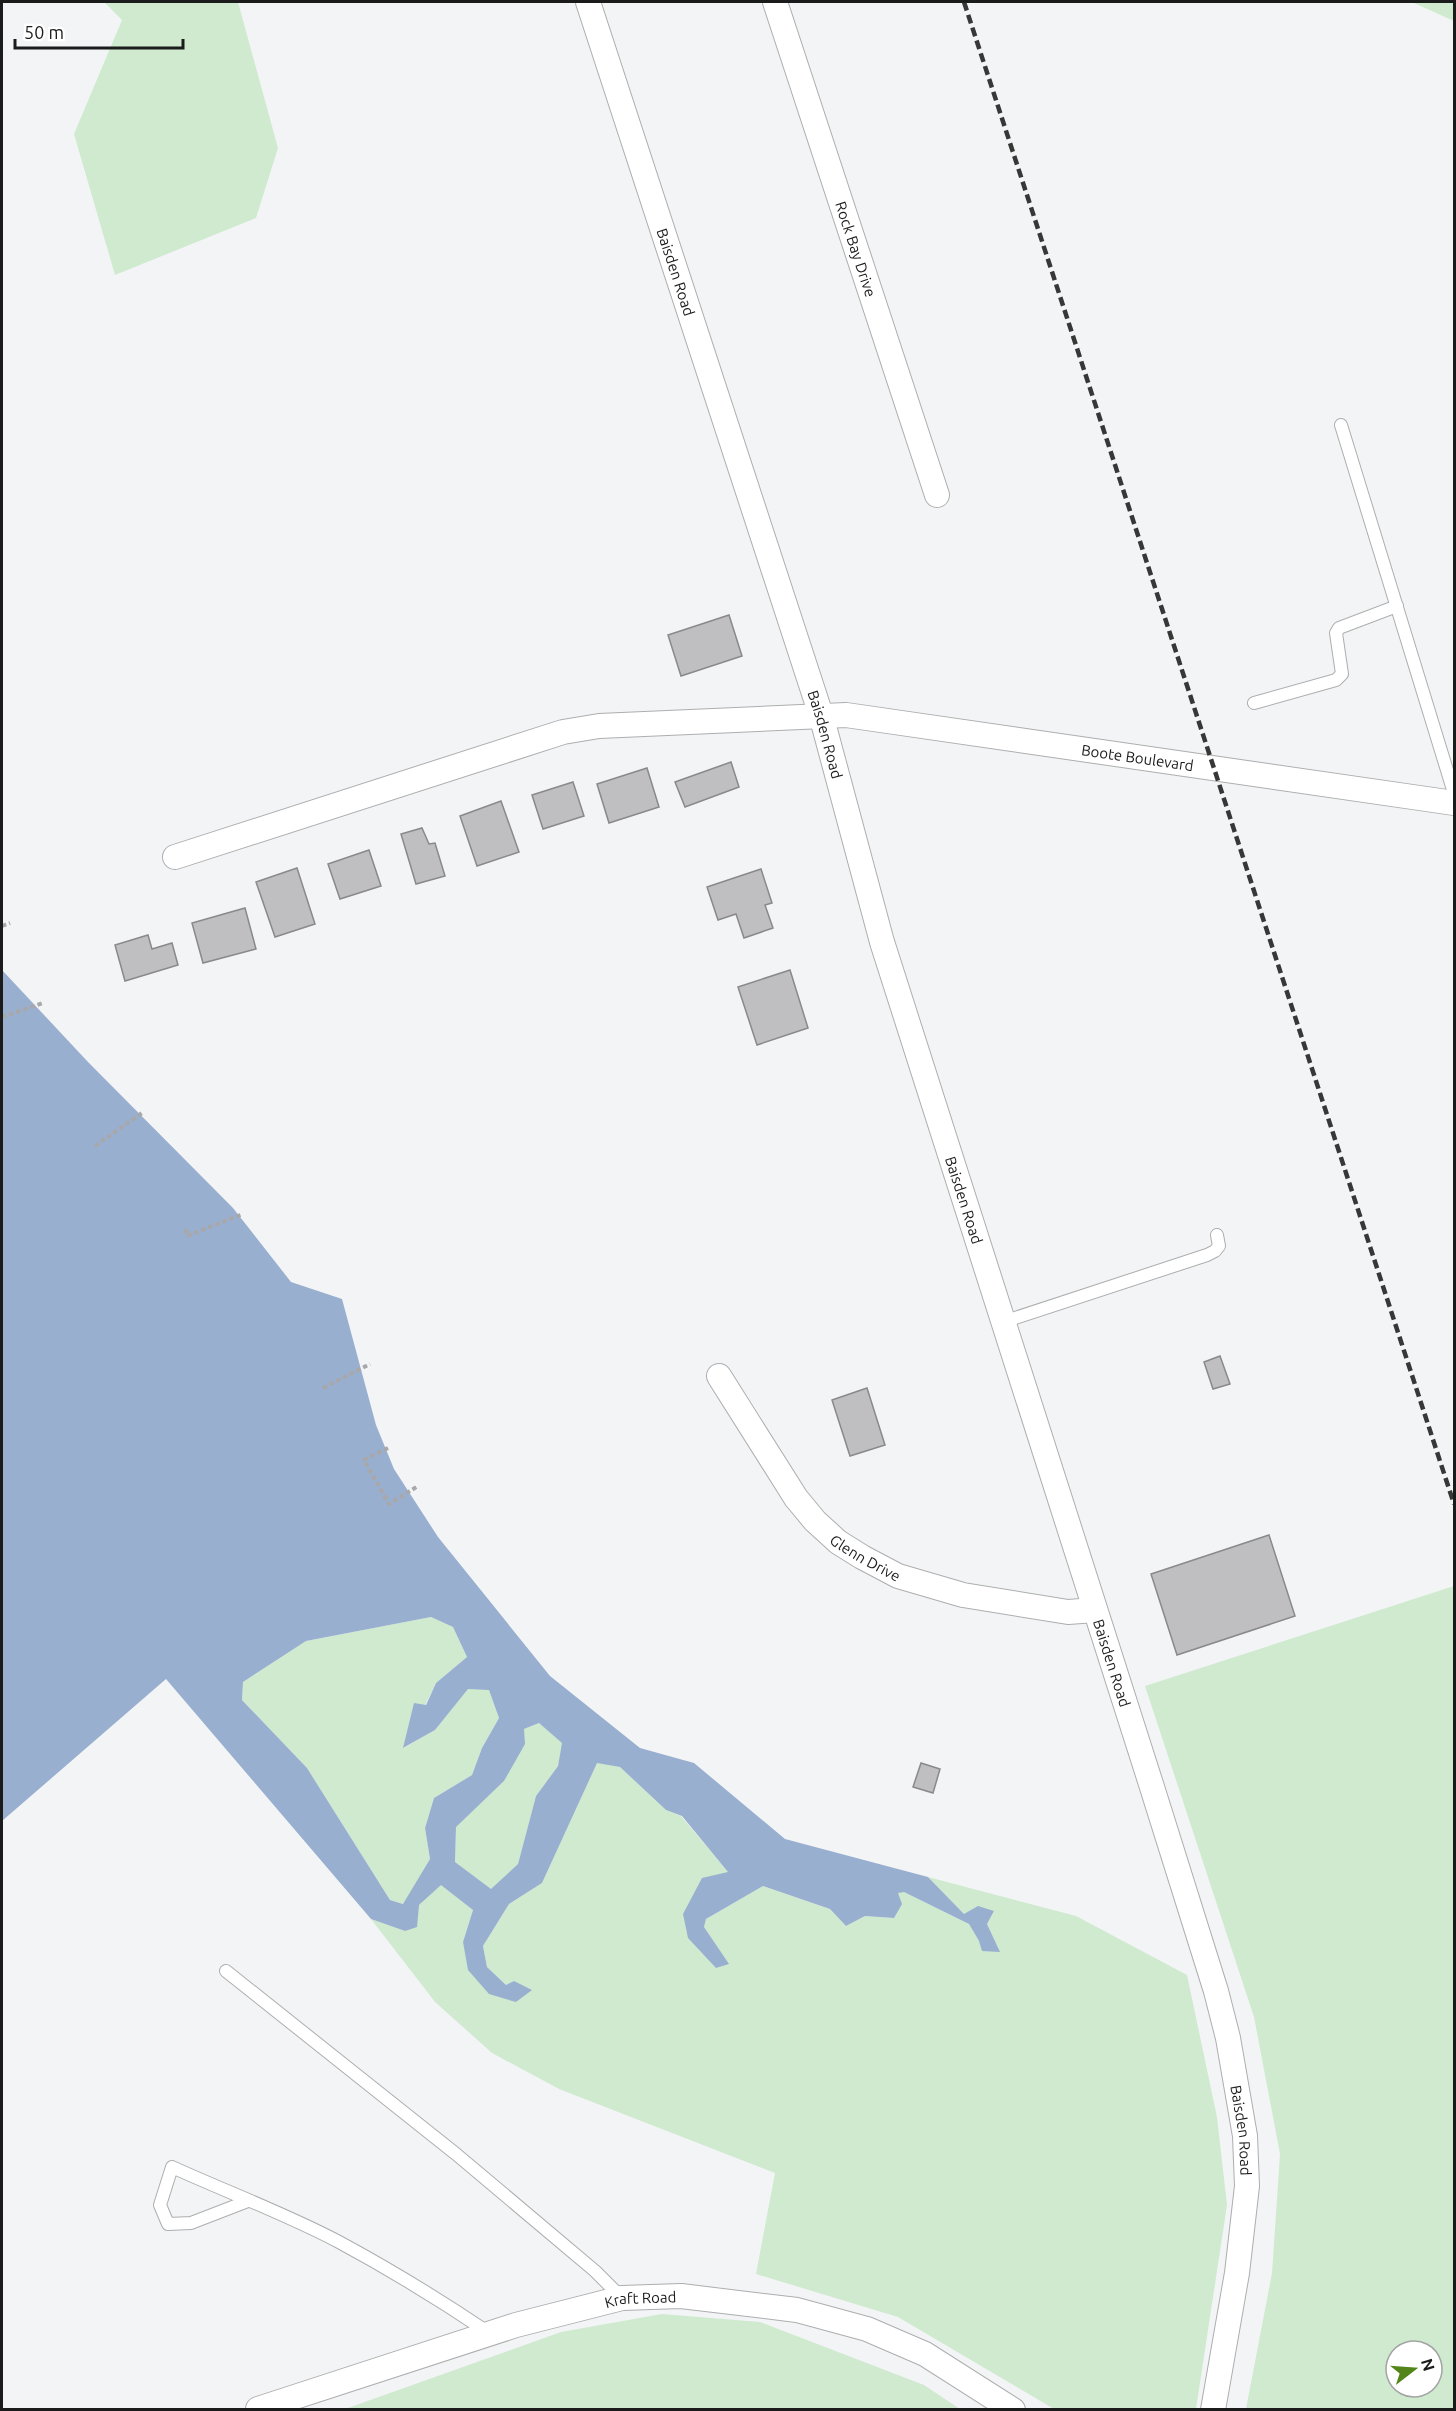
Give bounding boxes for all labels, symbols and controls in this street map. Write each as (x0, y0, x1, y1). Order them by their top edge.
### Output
scale bar (15, 12, 183, 50)
text: 50 m (24, 22, 64, 42)
street label: Rock Bay Drive (833, 199, 880, 299)
street label: Baisden Road (654, 226, 698, 318)
street label: Baisden Road (805, 688, 846, 780)
street label: Boote Boulevard (1080, 741, 1195, 774)
street label: Baisden Road (942, 1154, 986, 1246)
street label: Glenn Drive (827, 1531, 904, 1584)
street label: Baisden Road (1090, 1617, 1134, 1709)
street label: Baisden Road (1228, 2084, 1255, 2176)
street label: Kraft Road (603, 2288, 677, 2311)
north arrow (1384, 2339, 1444, 2399)
text: N (1418, 2356, 1439, 2373)

